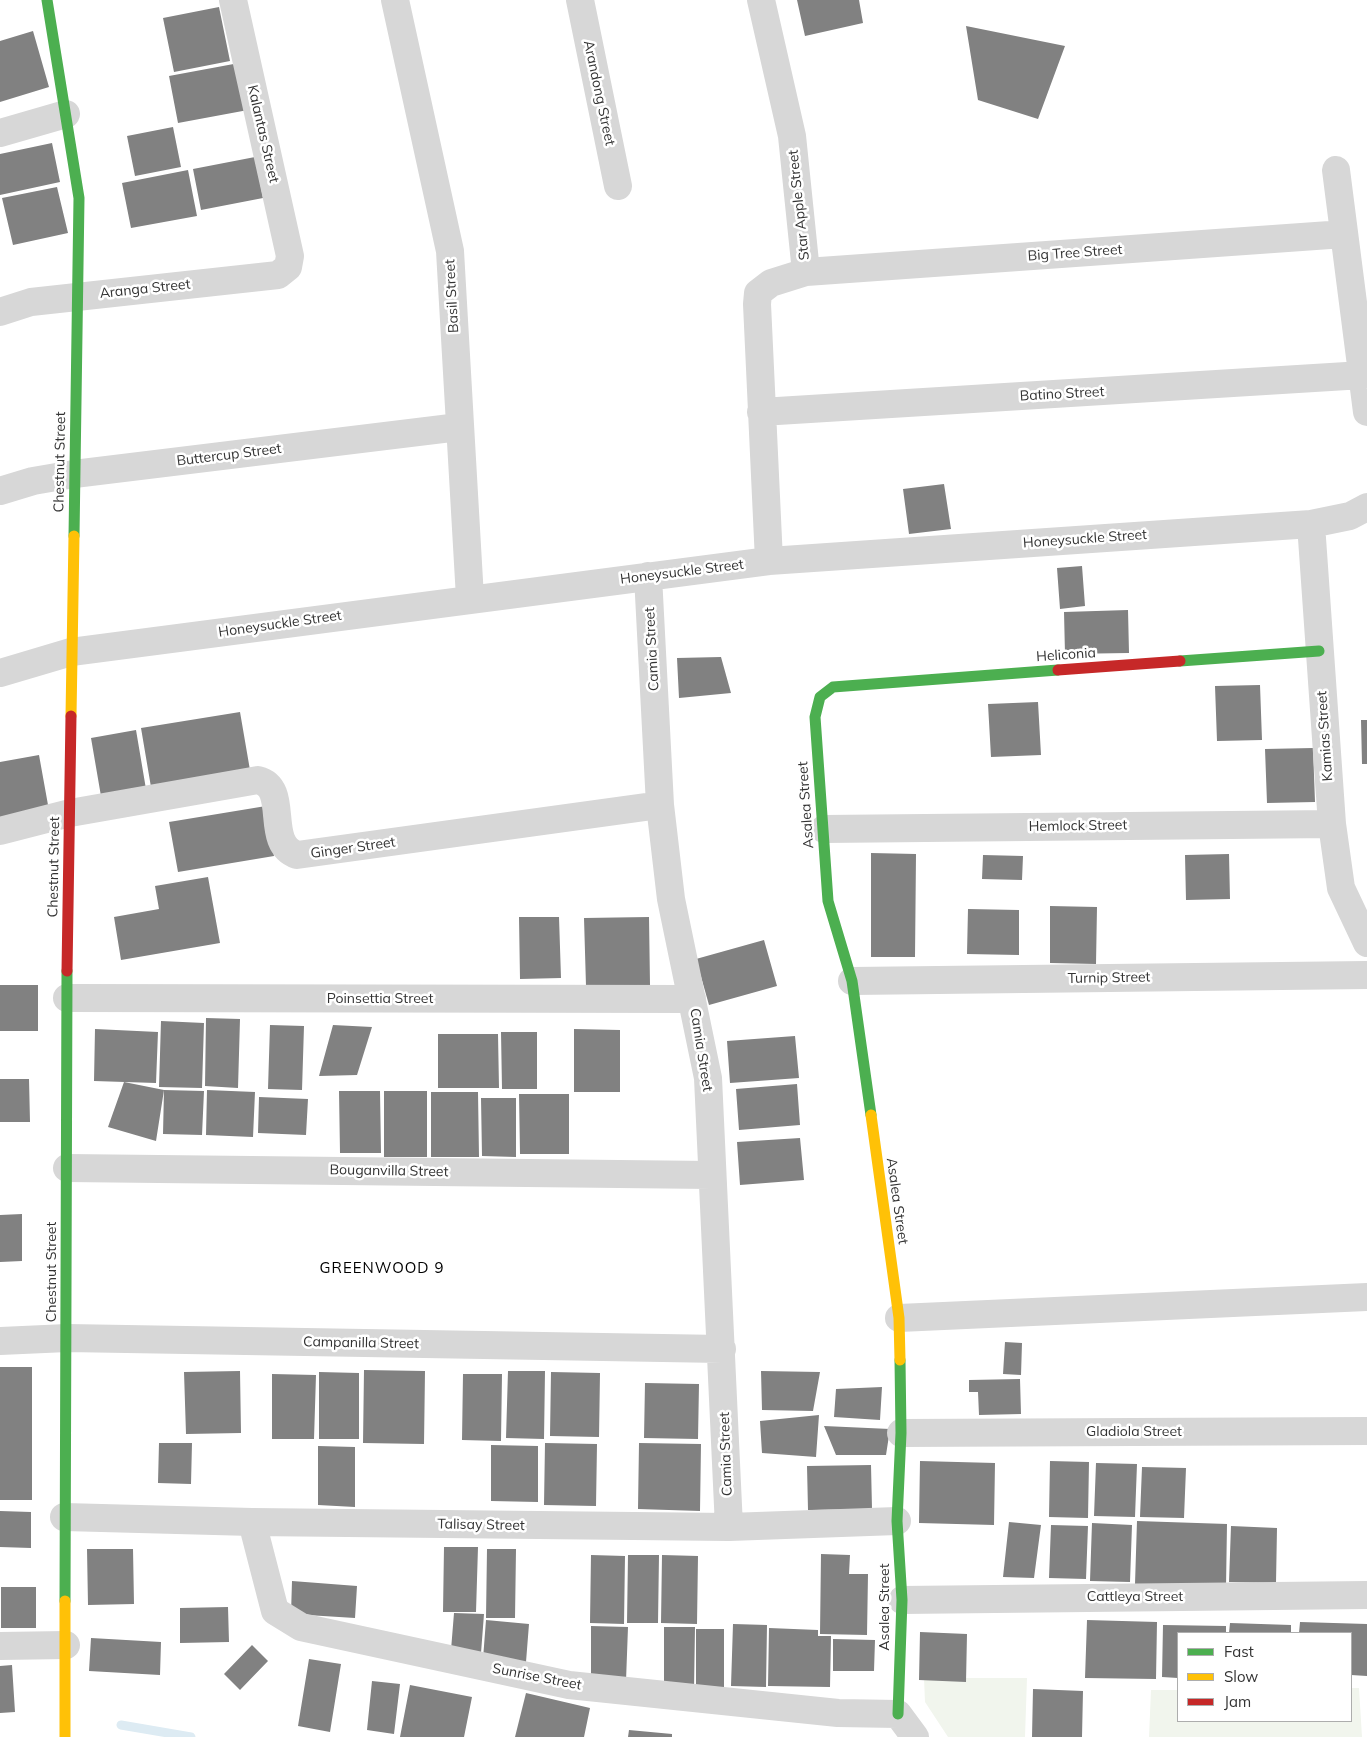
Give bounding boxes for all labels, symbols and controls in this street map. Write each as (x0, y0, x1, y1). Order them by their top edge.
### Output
street label: Arandong Street (580, 39, 618, 147)
street label: Kalantas Street (244, 83, 282, 185)
street label: Star Apple Street (785, 149, 813, 261)
street label: Big Tree Street (1027, 241, 1123, 265)
street label: Basil Street (442, 259, 462, 333)
street label: Aranga Street (99, 276, 191, 302)
street label: Batino Street (1019, 383, 1105, 405)
street label: Chestnut Street (51, 412, 69, 512)
street label: Buttercup Street (176, 440, 282, 470)
street label: Honeysuckle Street (1022, 526, 1148, 552)
street label: Honeysuckle Street (619, 556, 745, 588)
street label: Honeysuckle Street (217, 607, 343, 641)
street label: Camia Street (641, 607, 663, 691)
street label: Heliconia (1036, 645, 1096, 665)
street label: Kamias Street (1313, 690, 1337, 782)
street label: Asalea Street (795, 761, 817, 849)
street label: Chestnut Street (45, 817, 63, 917)
street label: Hemlock Street (1029, 817, 1127, 835)
street label: Ginger Street (310, 834, 396, 862)
street label: Turnip Street (1067, 969, 1151, 987)
street label: Poinsettia Street (327, 991, 433, 1007)
street label: Camia Street (686, 1007, 716, 1093)
street label: Asalea Street (883, 1157, 911, 1245)
street label: Bouganvilla Street (329, 1162, 449, 1180)
street label: Chestnut Street (44, 1222, 60, 1322)
district label: GREENWOOD 9 (318, 1259, 446, 1277)
street label: Campanilla Street (303, 1334, 419, 1352)
street label: Camia Street (716, 1412, 736, 1496)
street label: Gladiola Street (1086, 1424, 1182, 1440)
street label: Talisay Street (437, 1516, 525, 1534)
street label: Asalea Street (877, 1563, 893, 1651)
street label: Cattleya Street (1087, 1589, 1183, 1605)
legend (1177, 1632, 1352, 1722)
text: Fast (1224, 1642, 1254, 1661)
street label: Sunrise Street (491, 1660, 583, 1694)
text: Slow (1224, 1667, 1258, 1686)
text: Jam (1224, 1692, 1251, 1711)

